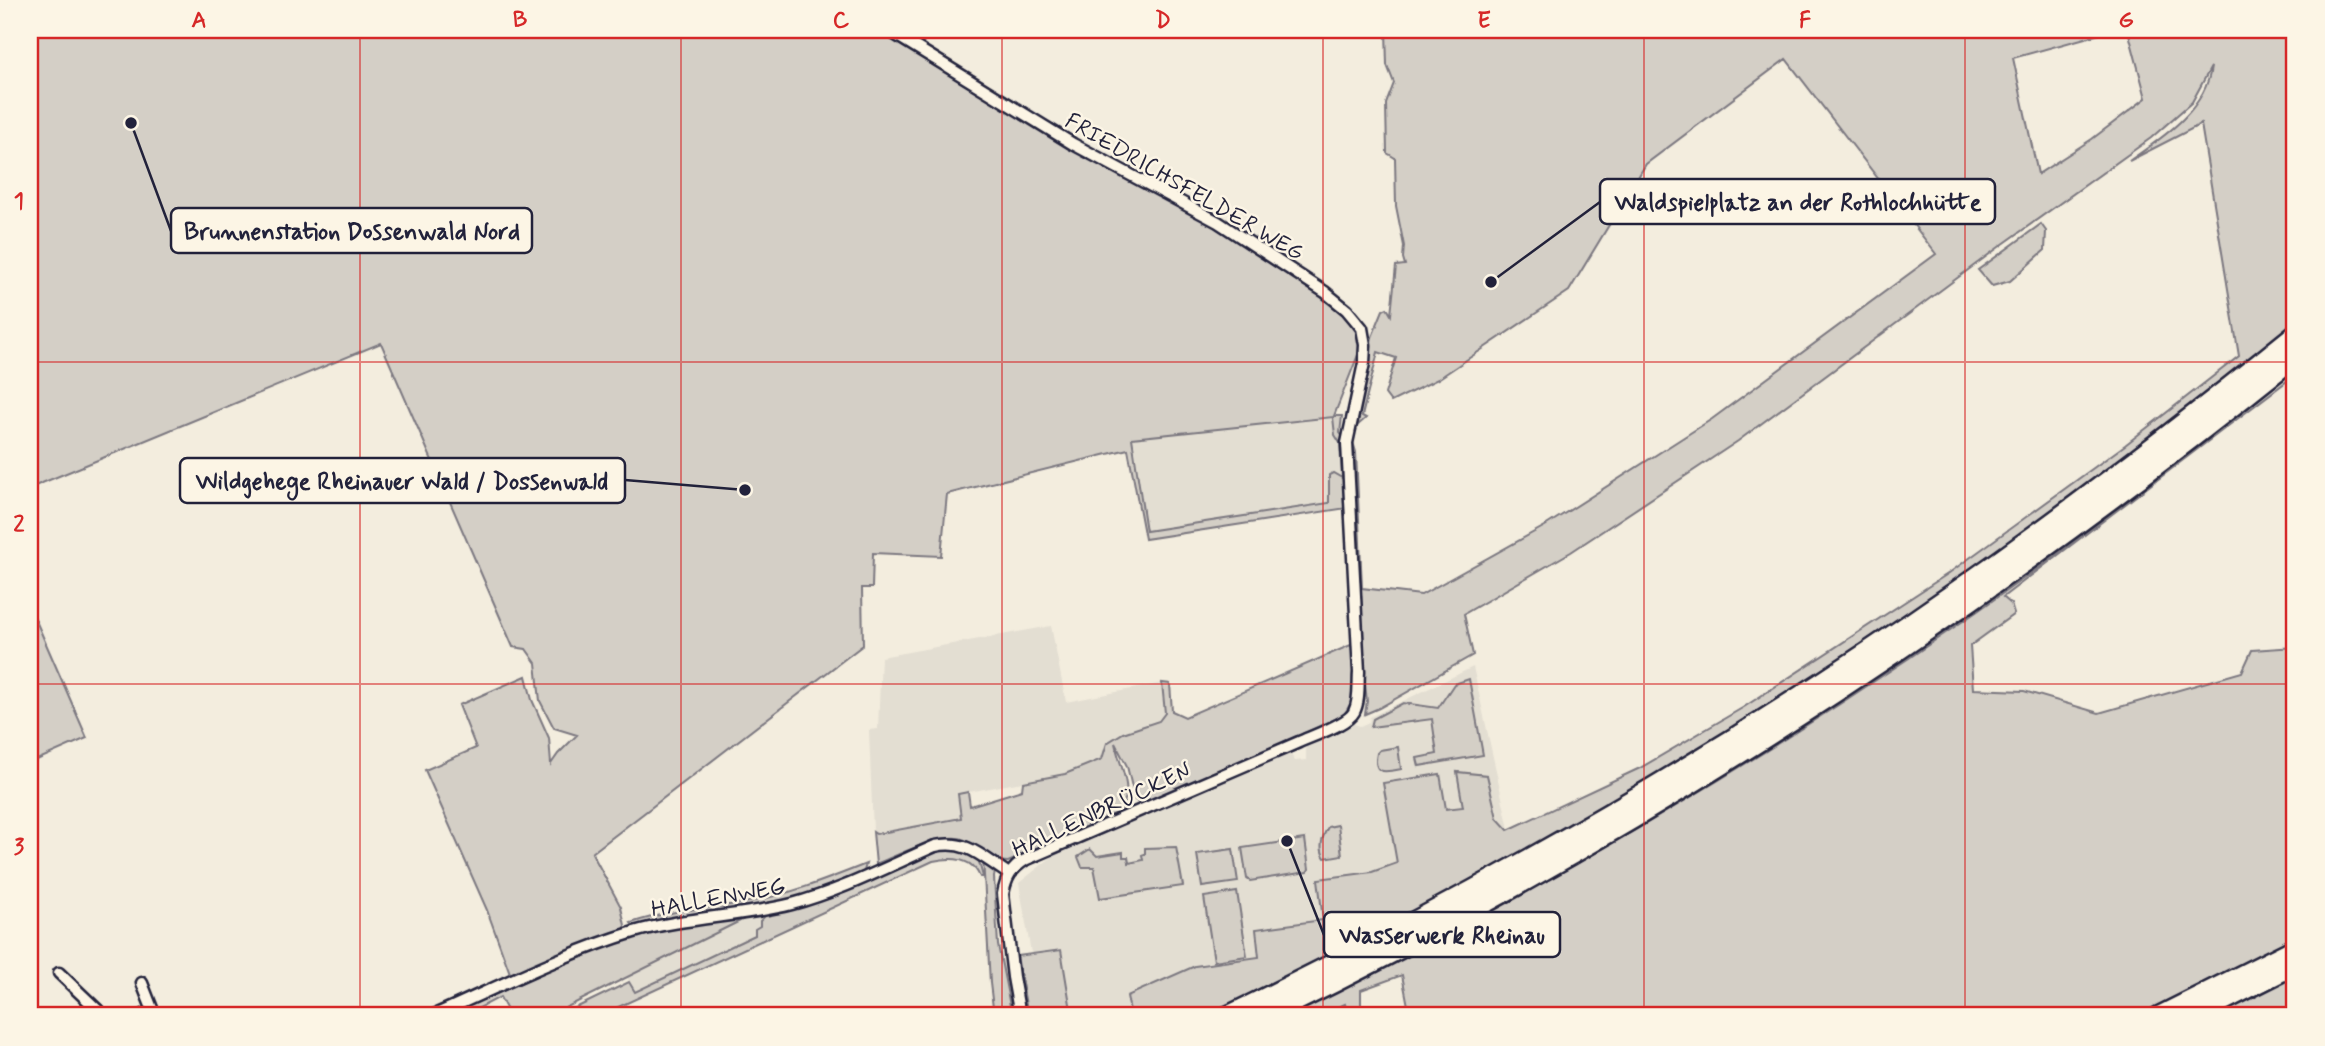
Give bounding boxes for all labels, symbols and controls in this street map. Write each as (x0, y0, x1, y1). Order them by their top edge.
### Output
text: A (191, 6, 207, 36)
text: B (513, 6, 528, 36)
text: C (833, 6, 850, 36)
text: D (1155, 6, 1171, 36)
text: E (1477, 6, 1491, 36)
text: F (1799, 6, 1811, 36)
text: G (2118, 6, 2134, 36)
street label: FRIEDRICHSFELDER WEG (1059, 107, 1309, 269)
callout: Waldspielplatz an der Rothlochhütte (1600, 179, 1995, 224)
text: 1 (14, 187, 24, 217)
text: Waldspielplatz an der Rothlochhütte (1614, 188, 1982, 219)
callout: Brunnenstation Dossenwald Nord (171, 208, 532, 253)
text: Brunnenstation Dossenwald Nord (184, 217, 520, 248)
callout: Wildgehege Rheinauer Wald / Dossenwald (180, 458, 625, 503)
text: Wildgehege Rheinauer Wald / Dossenwald (195, 467, 608, 501)
text: 2 (13, 510, 25, 540)
street label: HALLENBRÜCKEN (1008, 756, 1196, 865)
text: 3 (14, 833, 25, 863)
street label: HALLENWEG (649, 872, 788, 926)
callout: Wasserwerk Rheinau (1324, 912, 1560, 957)
text: Wasserwerk Rheinau (1338, 921, 1545, 952)

